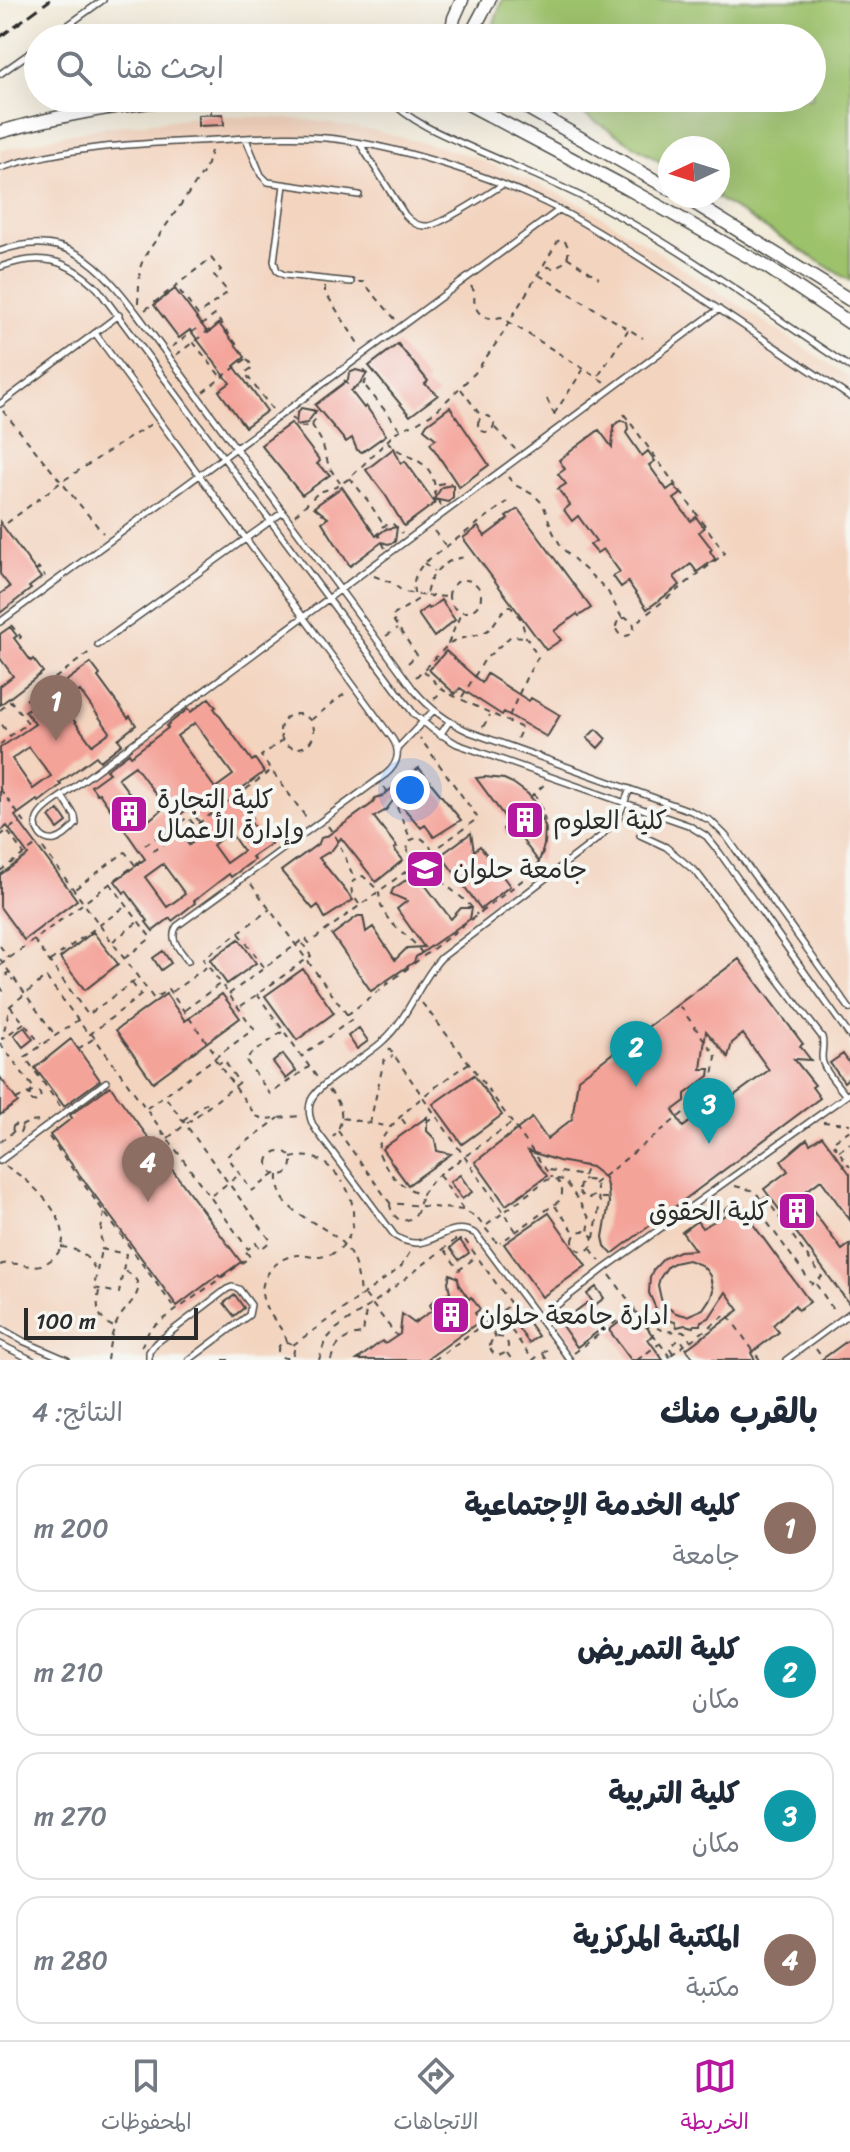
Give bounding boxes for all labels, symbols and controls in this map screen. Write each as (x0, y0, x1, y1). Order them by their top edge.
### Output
search box (24, 24, 826, 112)
text: ابحث هنا (116, 41, 224, 95)
icon: search (52, 46, 96, 90)
north arrow (658, 136, 730, 208)
pin: 1 (30, 675, 82, 741)
your location (390, 770, 430, 810)
place label: كلية التجارة وإدارة الأعمال (157, 776, 304, 852)
building icon: كلية التجارة وإدارة الأعمال (108, 793, 150, 835)
place label: كلية العلوم (553, 797, 667, 843)
building icon: كلية العلوم (504, 799, 546, 841)
place label: جامعة حلوان (453, 846, 587, 892)
school or university icon: جامعة حلوان (404, 848, 446, 890)
pin: 2 (610, 1021, 662, 1087)
pin: 3 (683, 1078, 735, 1144)
pin: 4 (122, 1136, 174, 1202)
place label: كلية الحقوق (649, 1188, 769, 1234)
building icon: كلية الحقوق (776, 1190, 818, 1232)
place label: ادارة جامعة حلوان (479, 1292, 669, 1338)
building icon: ادارة جامعة حلوان (430, 1294, 472, 1336)
text: 100 m (36, 1302, 96, 1341)
scale bar (24, 1304, 198, 1340)
text: بالقرب منك (660, 1382, 818, 1442)
text: النتائج: 4 (32, 1389, 123, 1435)
text: كليه الخدمة الإجتماعية (464, 1478, 740, 1532)
text: 200 m (34, 1505, 109, 1551)
text: 1 (784, 1505, 796, 1551)
text: جامعة (672, 1532, 740, 1578)
text: كلية التمريض (577, 1622, 740, 1676)
text: 210 m (34, 1649, 103, 1695)
text: 2 (783, 1649, 798, 1695)
text: مكان (692, 1676, 740, 1722)
text: كلية التربية (608, 1766, 740, 1820)
text: 270 m (34, 1793, 107, 1839)
text: 3 (783, 1793, 797, 1839)
text: مكان (692, 1820, 740, 1866)
text: المكتبة المركزية (573, 1910, 740, 1964)
text: 280 m (34, 1937, 108, 1983)
text: 4 (782, 1937, 798, 1983)
text: مكتبة (686, 1964, 740, 2010)
tab: المحفوظات (101, 2054, 192, 2141)
tab: الاتجاهات (393, 2054, 478, 2141)
tab: الخريطة (680, 2054, 749, 2141)

